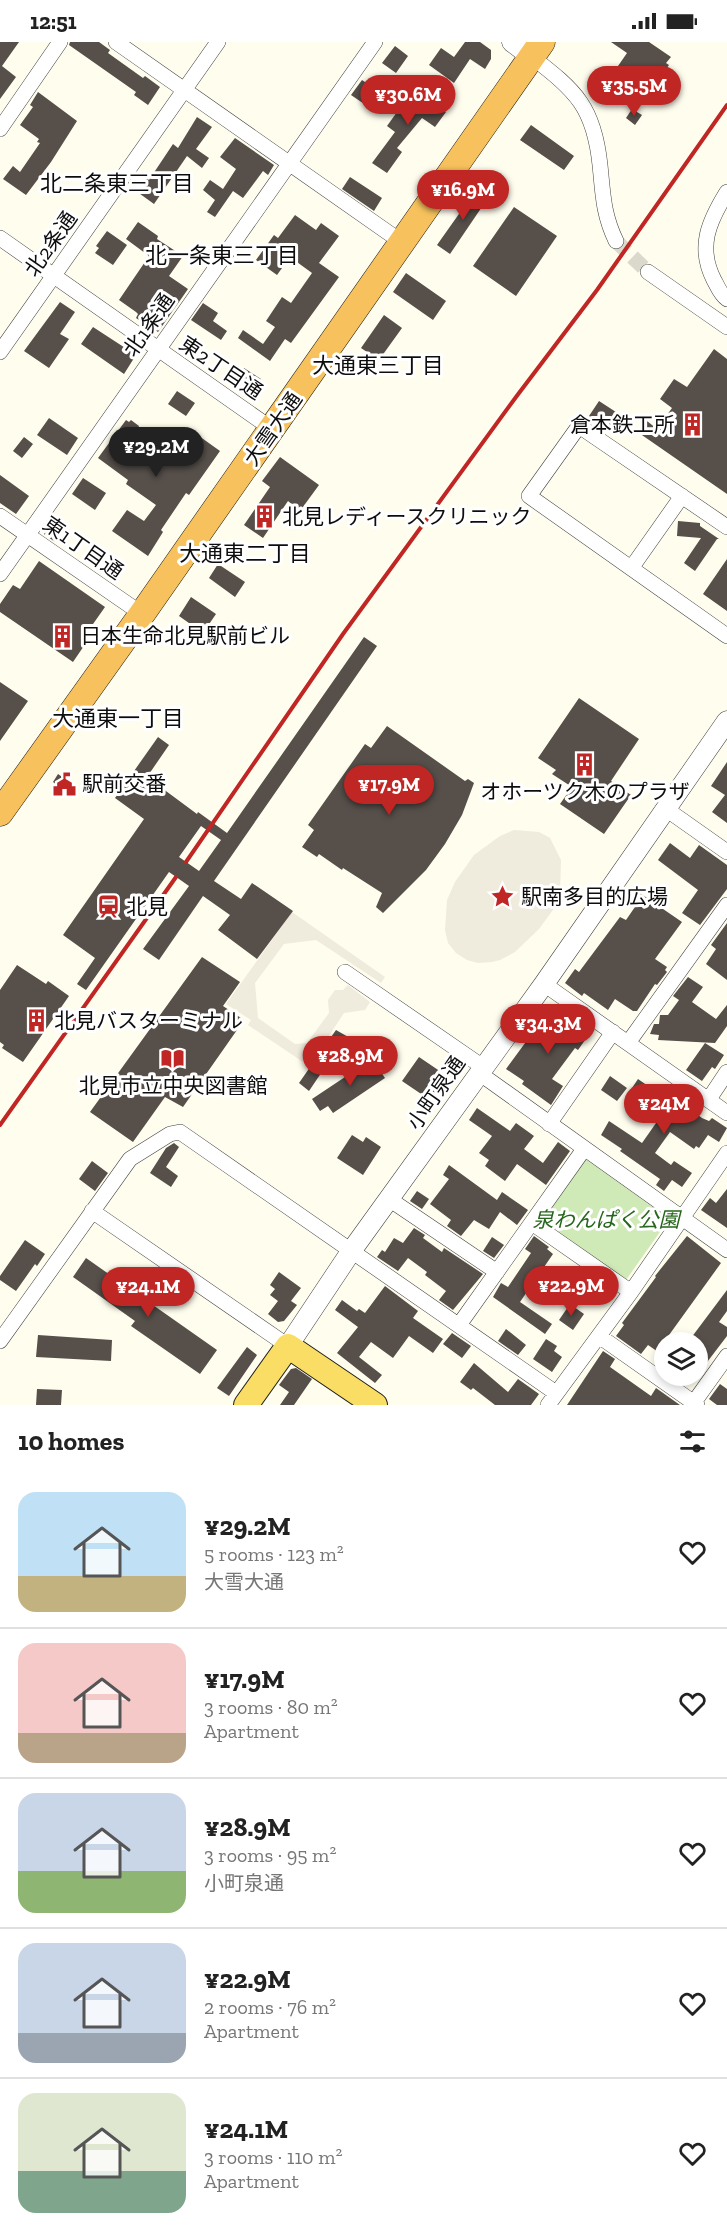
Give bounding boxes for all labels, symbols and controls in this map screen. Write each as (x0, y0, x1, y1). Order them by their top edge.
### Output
text: 12:51 (30, 8, 77, 35)
pin: ¥35.5M (585, 66, 683, 117)
text: ¥35.5M (601, 73, 667, 97)
pin: ¥30.6M (359, 75, 457, 126)
text: ¥30.6M (374, 82, 442, 106)
district label: 北二条東三丁目 (40, 170, 194, 197)
pin: ¥16.9M (414, 170, 512, 221)
text: ¥16.9M (431, 177, 495, 201)
street label: 北2条通 (19, 206, 82, 281)
district label: 北一条東三丁目 (145, 242, 299, 269)
street label: 北1条通 (118, 288, 179, 361)
street label: 東2丁目通 (175, 331, 268, 404)
district label: 大通東三丁目 (312, 352, 444, 379)
street label: 大雪大通 (238, 387, 307, 470)
place label: 倉本鉄工所 (570, 412, 675, 437)
building icon: 倉本鉄工所 (680, 412, 706, 438)
pin: ¥29.2M (107, 427, 205, 478)
text: ¥29.2M (123, 434, 189, 458)
building icon: 北見レディースクリニック (251, 504, 277, 530)
place label: 北見レディースクリニック (282, 504, 531, 529)
street label: 東1丁目通 (38, 511, 128, 584)
district label: 大通東二丁目 (179, 540, 311, 567)
building icon: 日本生命北見駅前ビル (49, 623, 75, 649)
place label: 日本生命北見駅前ビル (80, 623, 290, 648)
district label: 大通東一丁目 (52, 705, 184, 732)
building icon: オホーツク木のプラザ (572, 751, 598, 777)
pin: ¥17.9M (340, 765, 438, 816)
public building icon: 駅前交番 (51, 771, 77, 797)
place label: 駅前交番 (82, 771, 166, 796)
text: ¥17.9M (358, 772, 420, 796)
place label: オホーツク木のプラザ (480, 779, 690, 804)
place icon: 駅南多目的広場 (490, 884, 516, 910)
place label: 駅南多目的広場 (521, 884, 668, 909)
station icon: 北見 (95, 894, 121, 920)
place label: 北見 (126, 894, 168, 919)
pin: ¥34.3M (499, 1004, 597, 1055)
building icon: 北見バスターミナル (23, 1008, 49, 1034)
place label: 北見バスターミナル (54, 1008, 243, 1033)
text: ¥34.3M (514, 1011, 582, 1035)
pin: ¥28.9M (301, 1036, 399, 1087)
text: ¥28.9M (317, 1043, 383, 1067)
library icon: 北見市立中央図書館 (160, 1045, 186, 1071)
street label: 小町泉通 (401, 1051, 470, 1134)
place label: 北見市立中央図書館 (79, 1073, 268, 1098)
pin: ¥24M (628, 1084, 700, 1135)
text: ¥24M (638, 1091, 690, 1115)
park label: 泉わんぱく公園 (533, 1207, 682, 1232)
pin: ¥22.9M (522, 1266, 620, 1317)
pin: ¥24.1M (99, 1267, 197, 1318)
text: ¥22.9M (538, 1273, 604, 1297)
text: ¥24.1M (116, 1274, 180, 1298)
map controls (654, 1332, 708, 1386)
button: layers (654, 1332, 708, 1386)
text: 10 homes (18, 1425, 124, 1457)
icon: filters (676, 1425, 709, 1458)
text: ¥29.2M (204, 1510, 291, 1542)
icon: home (66, 1516, 138, 1588)
icon: heart (676, 1536, 709, 1569)
text: 5 rooms · 123 m² (204, 1542, 344, 1566)
text: 大雪大通 (204, 1570, 284, 1594)
text: ¥17.9M (204, 1663, 285, 1695)
icon: home (66, 1667, 138, 1739)
icon: heart (676, 1687, 709, 1720)
text: 3 rooms · 80 m² (204, 1695, 338, 1719)
text: Apartment (204, 1719, 299, 1743)
text: ¥28.9M (204, 1811, 291, 1843)
icon: home (66, 1817, 138, 1889)
icon: heart (676, 1837, 709, 1870)
text: 3 rooms · 95 m² (204, 1843, 336, 1867)
text: 小町泉通 (204, 1871, 284, 1895)
text: ¥22.9M (204, 1963, 291, 1995)
icon: home (66, 1967, 138, 2039)
icon: heart (676, 1987, 709, 2020)
text: 2 rooms · 76 m² (204, 1995, 336, 2019)
text: Apartment (204, 2019, 299, 2043)
text: ¥24.1M (204, 2113, 288, 2145)
icon: home (66, 2117, 138, 2189)
icon: heart (676, 2137, 709, 2170)
text: 3 rooms · 110 m² (204, 2145, 342, 2169)
text: Apartment (204, 2169, 299, 2193)

